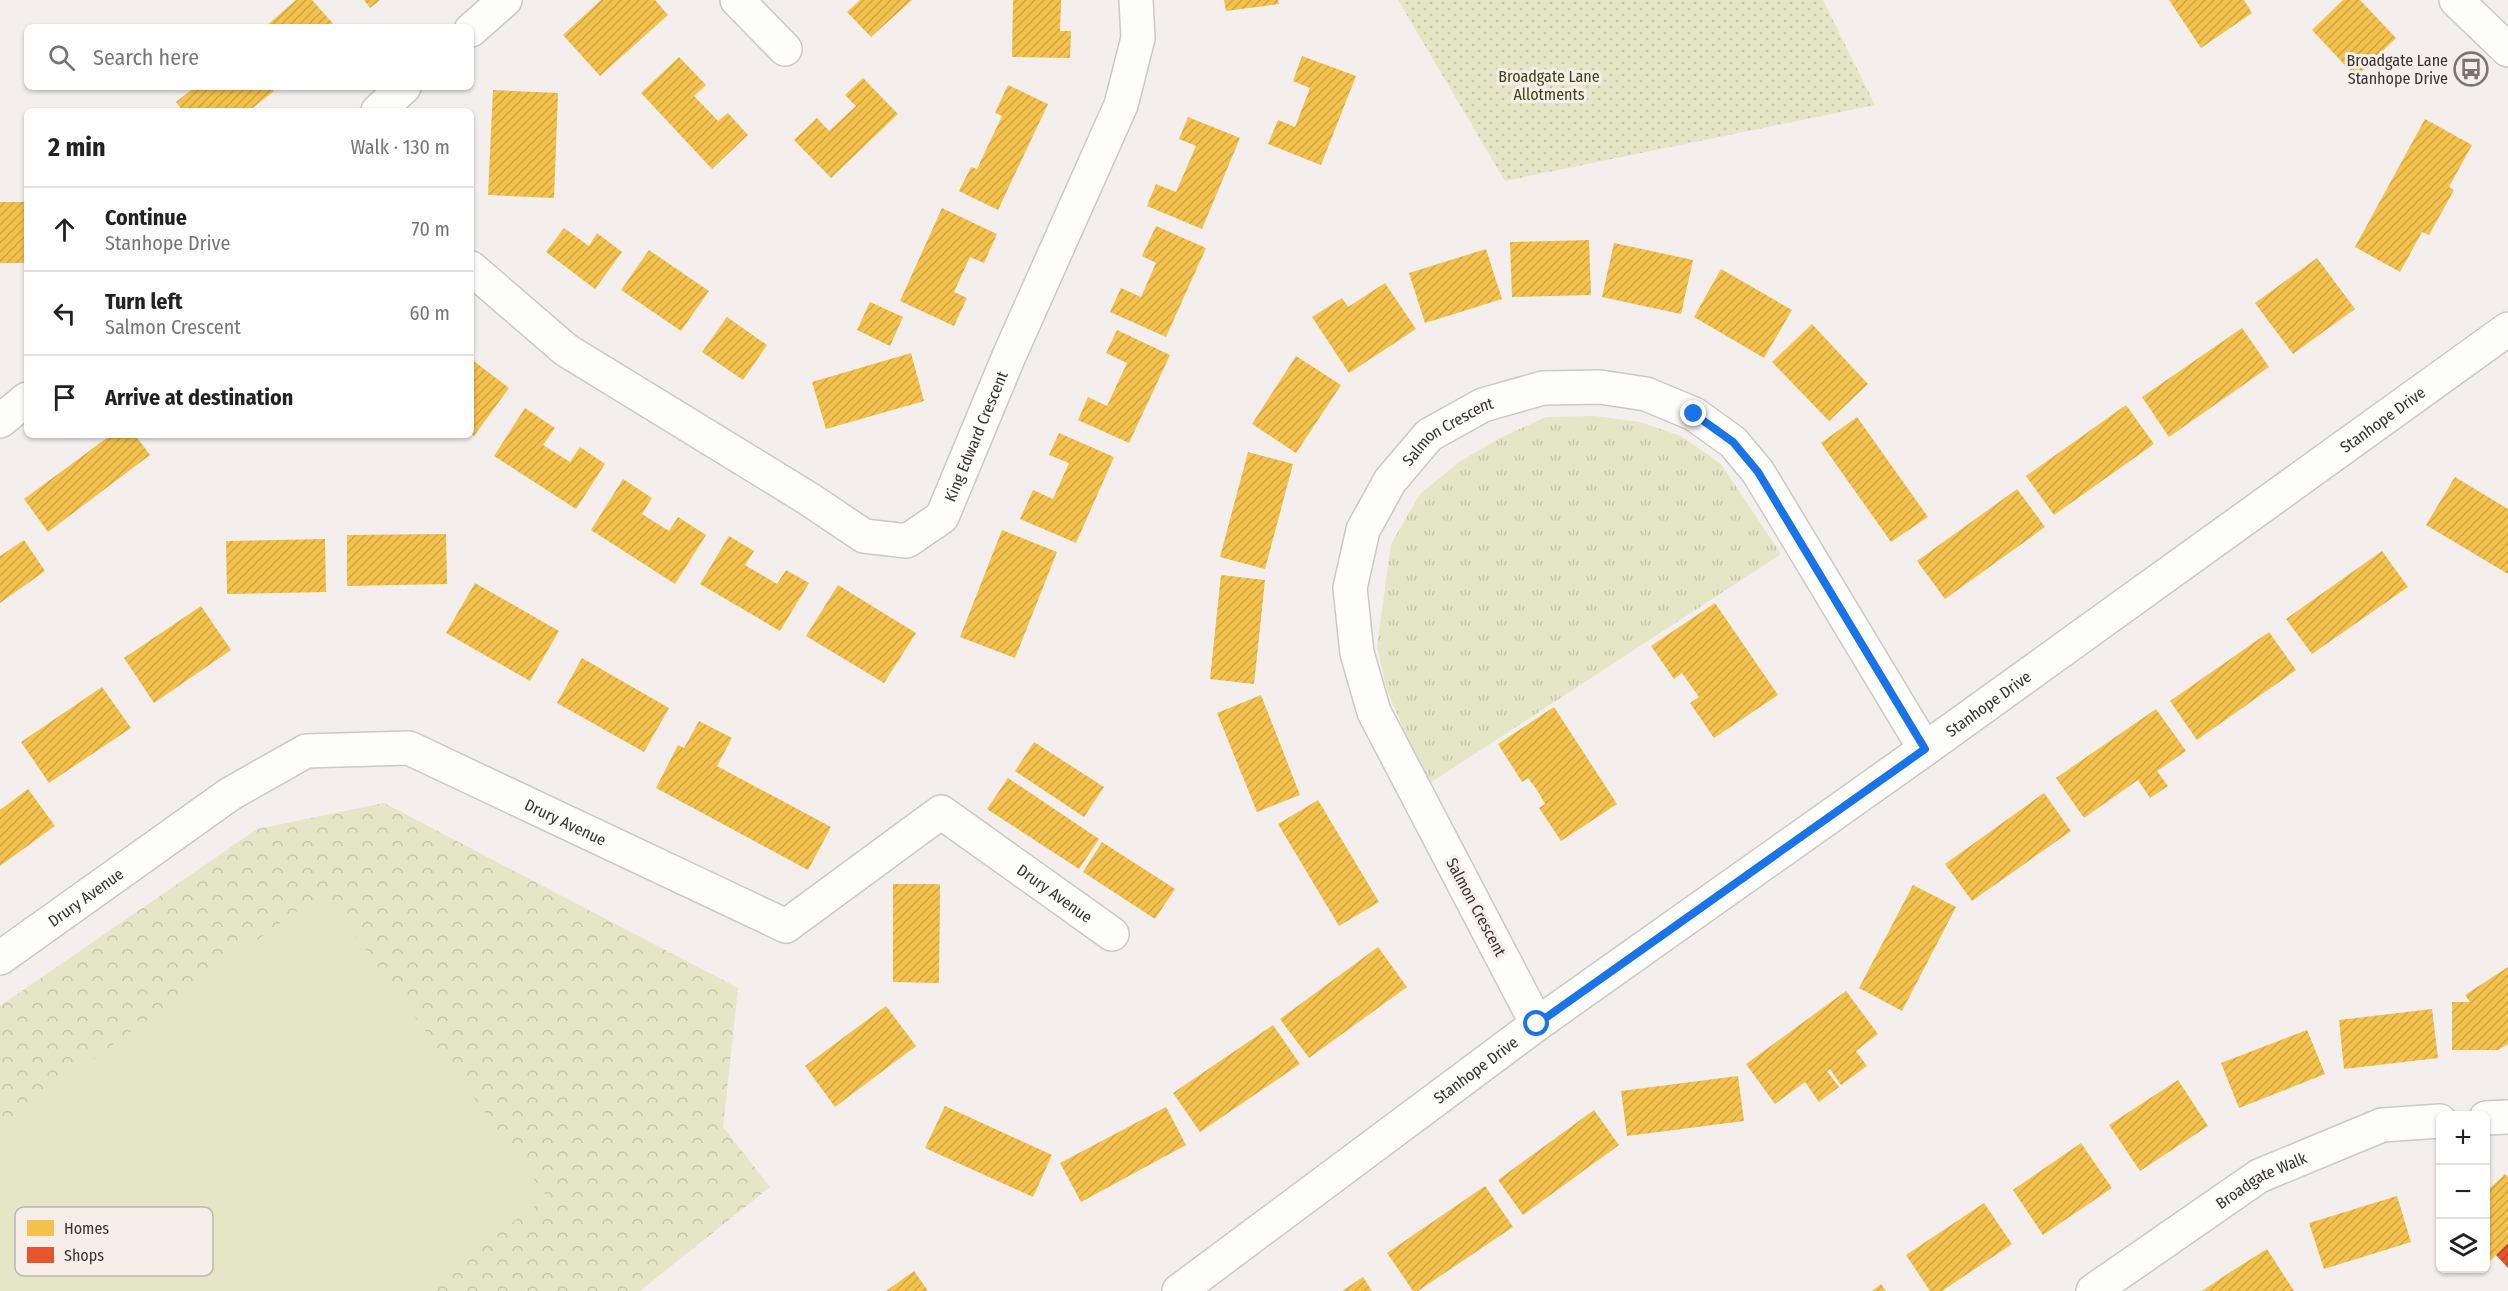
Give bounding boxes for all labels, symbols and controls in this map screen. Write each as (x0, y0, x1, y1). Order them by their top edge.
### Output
search box (24, 24, 474, 90)
icon: search (45, 41, 78, 74)
text: Search here (93, 44, 199, 71)
place label: Broadgate Lane Stanhope Drive (2347, 51, 2448, 88)
bus stop icon: Broadgate Lane Stanhope Drive (2453, 51, 2489, 87)
park label: Broadgate Lane Allotments (1498, 67, 1600, 104)
text: 2 min (48, 132, 106, 163)
text: Walk · 130 m (350, 135, 450, 159)
text: Continue (105, 204, 187, 231)
icon: ahead (48, 213, 81, 246)
text: 70 m (412, 217, 450, 241)
text: Stanhope Drive (105, 231, 230, 255)
text: Turn left (105, 288, 183, 315)
icon: left (48, 297, 81, 330)
text: 60 m (410, 301, 450, 325)
text: Salmon Crescent (105, 315, 241, 339)
street label: King Edward Crescent (940, 367, 1011, 504)
icon: arrive (48, 381, 81, 414)
street label: Stanhope Drive (2336, 382, 2429, 456)
text: Arrive at destination (105, 384, 293, 411)
street label: Salmon Crescent (1398, 393, 1496, 469)
route end (1680, 400, 1706, 426)
street label: Stanhope Drive (1942, 666, 2034, 741)
street label: Drury Avenue (522, 795, 609, 849)
street label: Salmon Crescent (1442, 855, 1510, 960)
street label: Drury Avenue (1014, 860, 1096, 927)
street label: Drury Avenue (44, 864, 127, 930)
route start (1523, 1010, 1549, 1036)
street label: Stanhope Drive (1430, 1032, 1522, 1107)
map controls (2436, 1111, 2490, 1273)
button: + (2436, 1111, 2490, 1165)
street label: Broadgate Walk (2212, 1148, 2310, 1213)
button: − (2436, 1165, 2490, 1219)
legend (15, 1207, 213, 1276)
text: Homes (64, 1219, 109, 1238)
button: layers (2436, 1219, 2490, 1273)
text: Shops (64, 1246, 104, 1265)

